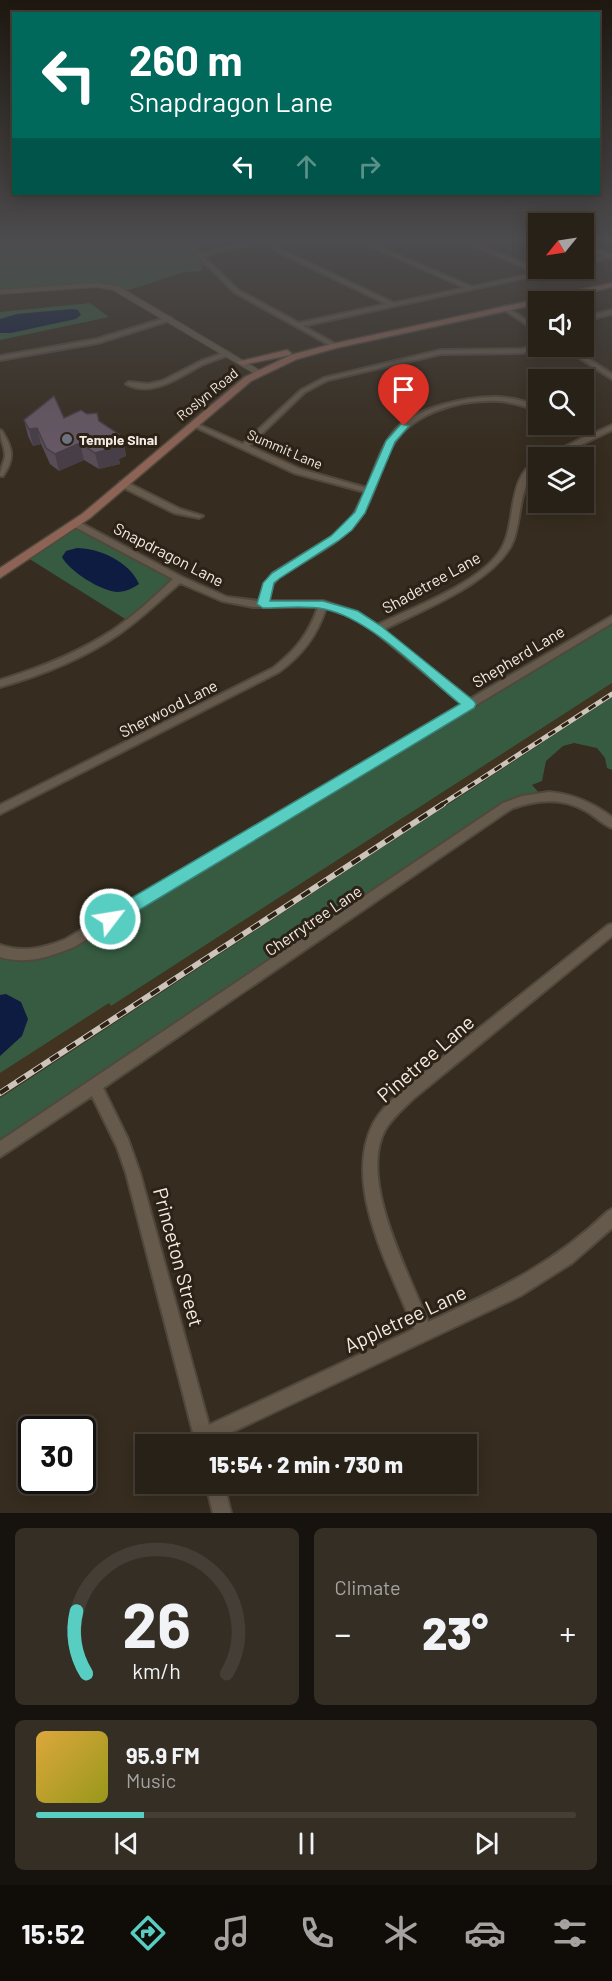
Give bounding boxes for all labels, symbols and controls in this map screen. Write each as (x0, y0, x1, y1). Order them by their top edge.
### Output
text: 260 m (129, 34, 242, 84)
icon: left (30, 36, 108, 114)
text: Snapdragon Lane (129, 85, 333, 117)
icon: left (227, 150, 260, 183)
icon: ahead (290, 150, 323, 183)
icon: right (353, 150, 386, 183)
north arrow (528, 213, 594, 279)
map controls (528, 213, 594, 513)
button: sound (528, 291, 594, 357)
street label: Roslyn Road (173, 364, 241, 424)
pin (378, 364, 429, 426)
button: search (528, 369, 594, 435)
icon: arrive (387, 373, 420, 406)
street label: Summit Lane (245, 425, 325, 473)
place label: Temple Sinai (79, 431, 158, 448)
marker: Temple Sinai (60, 432, 74, 446)
button: layers (528, 447, 594, 513)
street label: Snapdragon Lane (111, 518, 227, 590)
street label: Shadetree Lane (379, 547, 483, 617)
street label: Shepherd Lane (468, 621, 568, 691)
street label: Sherwood Lane (116, 675, 220, 741)
street label: Cherrytree Lane (261, 881, 365, 959)
position arrow (78, 887, 142, 951)
street label: Pinetree Lane (372, 1009, 478, 1107)
street label: Princeton Street (149, 1185, 209, 1329)
street label: Appletree Lane (340, 1279, 470, 1357)
speed limit sign: 30 (18, 1416, 96, 1494)
text: 15:54 · 2 min · 730 m (209, 1451, 403, 1477)
text: Climate (335, 1575, 401, 1599)
text: 26 (123, 1586, 191, 1660)
text: 23° (422, 1605, 488, 1659)
text: − (335, 1613, 351, 1653)
text: + (559, 1613, 576, 1653)
text: km/h (132, 1658, 181, 1683)
text: 95.9 FM (126, 1742, 200, 1768)
text: Music (126, 1768, 176, 1792)
icon: previous (110, 1827, 143, 1860)
icon: pause (290, 1827, 323, 1860)
icon: next (470, 1827, 503, 1860)
icon: directions (127, 1912, 169, 1954)
icon: music (211, 1912, 253, 1954)
icon: phone (296, 1912, 338, 1954)
icon: climate (380, 1912, 422, 1954)
icon: car (464, 1912, 506, 1954)
icon: filters (549, 1912, 591, 1954)
text: 15:52 (21, 1917, 85, 1949)

